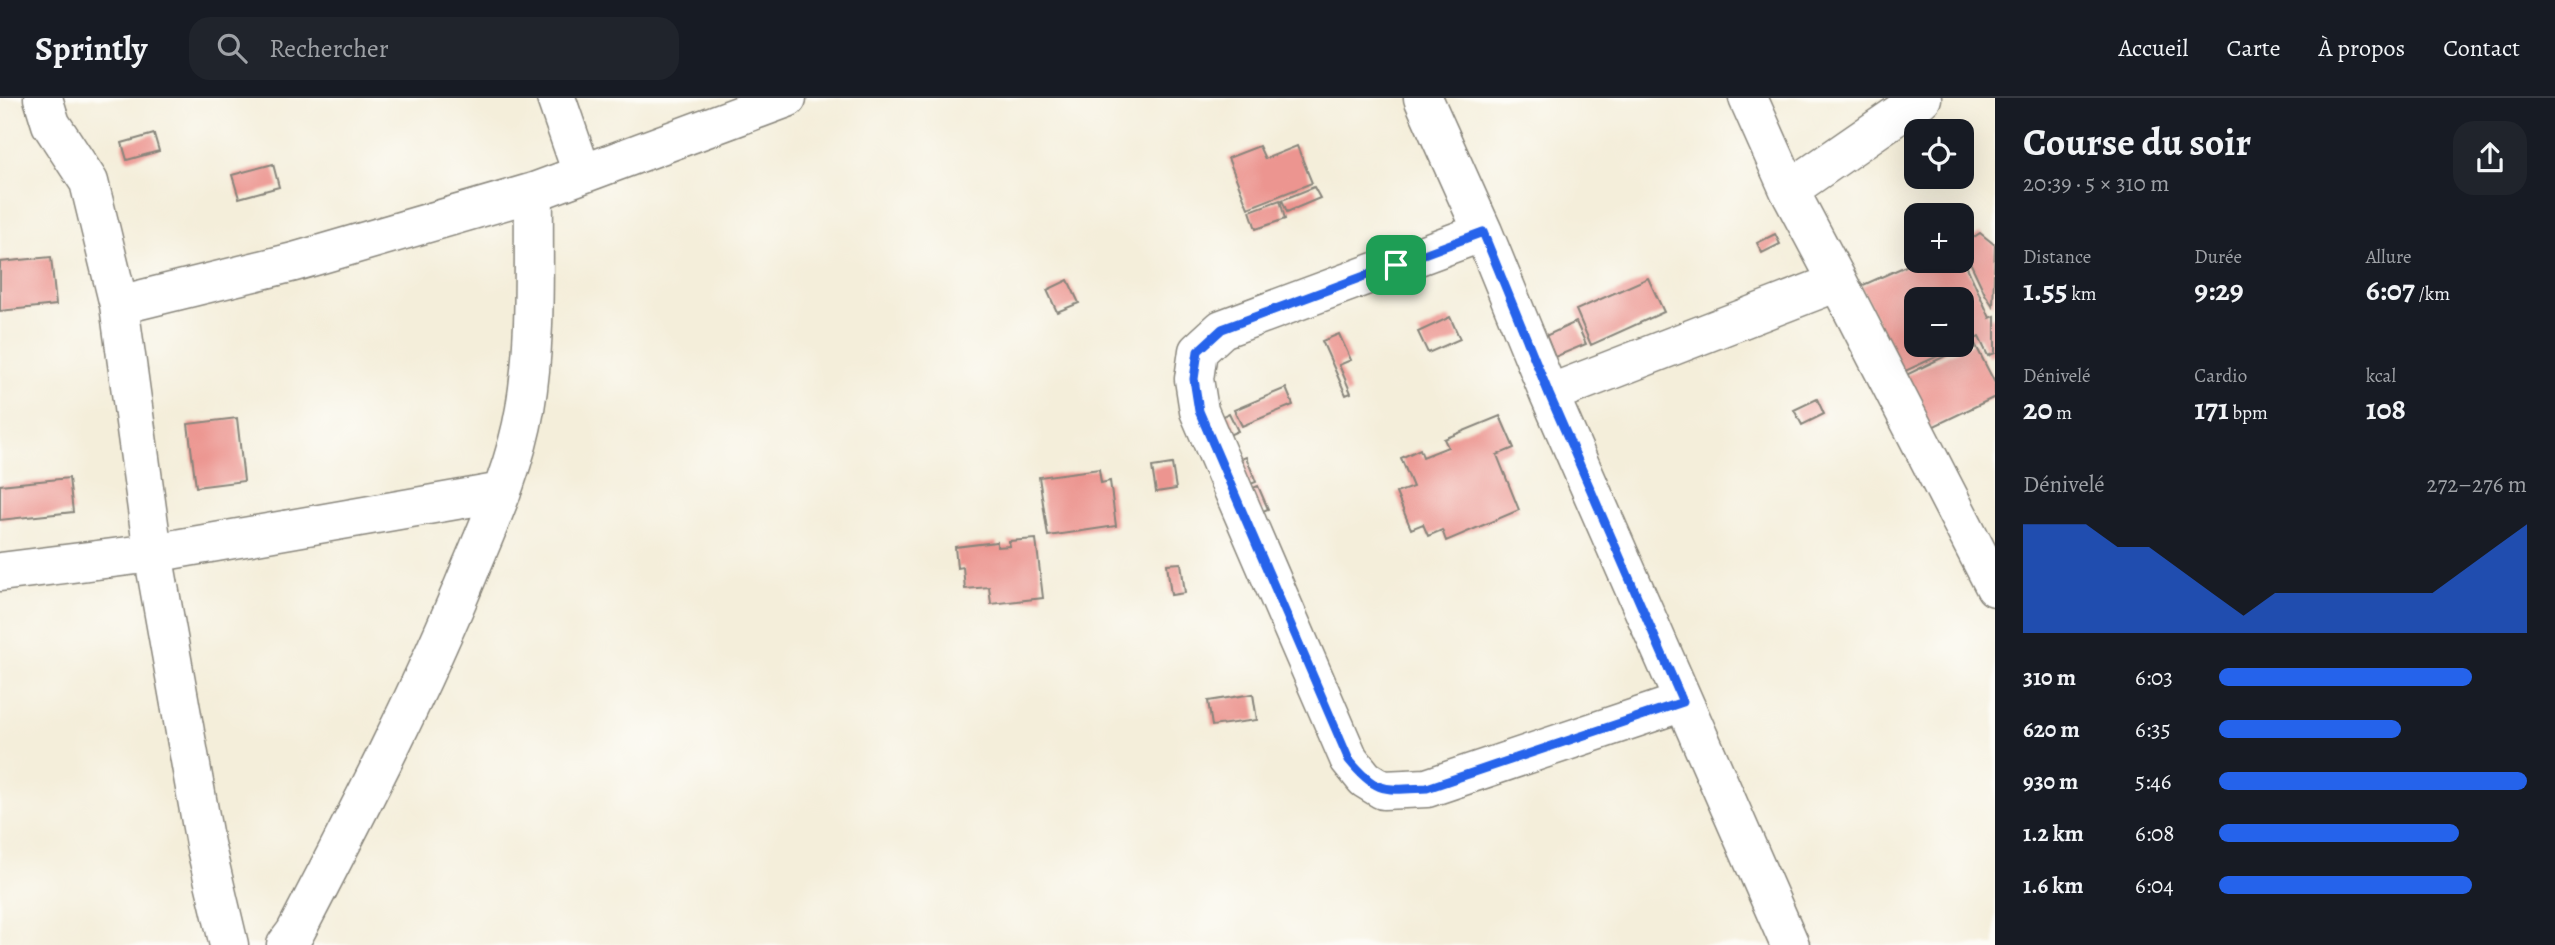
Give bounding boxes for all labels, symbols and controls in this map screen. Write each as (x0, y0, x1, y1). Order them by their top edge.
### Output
search box (189, 17, 679, 80)
text: Sprintly (35, 26, 147, 71)
icon: search (213, 29, 251, 67)
text: Rechercher (269, 31, 389, 66)
text: Accueil (2118, 32, 2188, 64)
text: Carte (2226, 32, 2281, 64)
text: À propos (2319, 32, 2405, 64)
text: Contact (2443, 32, 2520, 64)
text: Course du soir (2023, 116, 2251, 168)
map controls (1904, 119, 1974, 357)
button: locate (1904, 119, 1974, 189)
button: share (2453, 121, 2527, 195)
text: 20:39 · 5 × 310 m (2023, 168, 2169, 199)
button: + (1904, 203, 1974, 273)
pin (1366, 235, 1426, 295)
text: Distance (2023, 244, 2091, 270)
text: Durée (2194, 244, 2242, 270)
text: Allure (2366, 244, 2412, 270)
icon: arrive (1377, 246, 1415, 284)
text: 1.55 (2023, 270, 2068, 310)
text: 9:29 (2194, 270, 2244, 310)
text: 6:07 (2366, 270, 2415, 310)
text: km (2068, 281, 2097, 307)
text: /km (2415, 281, 2450, 307)
button: − (1904, 287, 1974, 357)
text: Dénivelé (2023, 363, 2090, 389)
text: Cardio (2194, 363, 2247, 389)
text: kcal (2366, 363, 2396, 389)
text: 20 (2023, 389, 2053, 429)
text: 171 (2194, 389, 2229, 429)
text: 108 (2366, 389, 2406, 429)
text: m (2053, 400, 2072, 426)
text: bpm (2229, 400, 2268, 426)
text: Dénivelé (2023, 469, 2105, 500)
text: 272–276 m (2427, 469, 2527, 500)
text: 310 m (2023, 662, 2076, 693)
text: 6:03 (2135, 662, 2173, 693)
text: 620 m (2023, 714, 2080, 745)
text: 6:35 (2135, 714, 2171, 745)
text: 930 m (2023, 766, 2078, 797)
text: 5:46 (2135, 766, 2171, 797)
text: 1.2 km (2023, 818, 2084, 849)
text: 6:08 (2135, 818, 2175, 849)
text: 1.6 km (2023, 870, 2083, 901)
text: 6:04 (2135, 870, 2174, 901)

